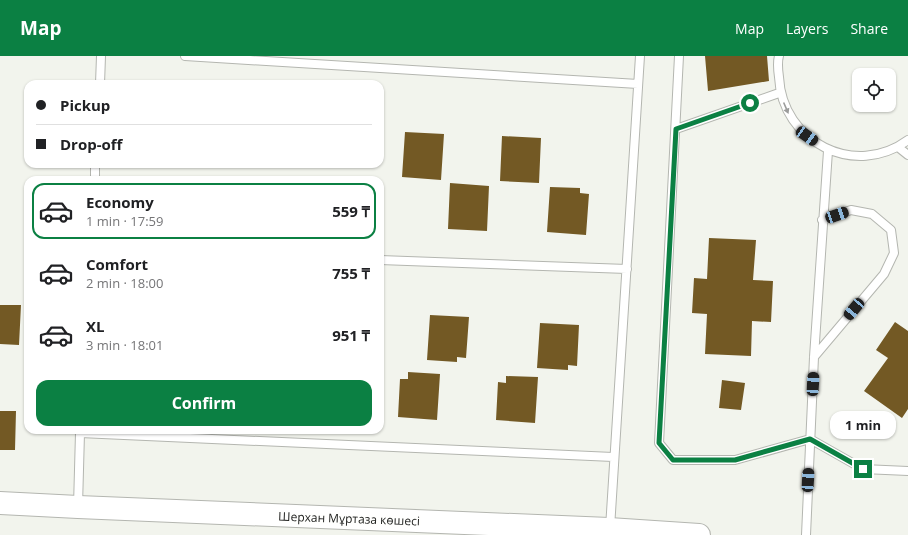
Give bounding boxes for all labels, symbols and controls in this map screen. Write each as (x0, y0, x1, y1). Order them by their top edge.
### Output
text: Map (20, 15, 61, 41)
text: Map (735, 19, 764, 38)
text: Layers (786, 19, 828, 38)
text: Share (850, 19, 888, 38)
map controls (852, 68, 896, 112)
button: locate (852, 68, 896, 112)
route start (741, 94, 759, 112)
text: Pickup (60, 95, 110, 115)
one-way arrow (783, 102, 789, 114)
car (794, 124, 820, 148)
text: Drop-off (60, 134, 122, 154)
text: Economy (86, 192, 154, 212)
icon: car (38, 193, 74, 229)
text: 559 ₸ (332, 201, 370, 221)
car (824, 205, 850, 225)
text: 1 min · 17:59 (86, 212, 163, 230)
text: Comfort (86, 254, 148, 274)
icon: car (38, 255, 74, 291)
text: 755 ₸ (332, 263, 370, 283)
text: 2 min · 18:00 (86, 274, 163, 292)
car (842, 296, 866, 322)
text: XL (86, 316, 104, 336)
icon: car (38, 317, 74, 353)
text: 951 ₸ (332, 325, 370, 345)
text: 3 min · 18:01 (86, 336, 163, 354)
car (806, 372, 820, 396)
button: Confirm (36, 380, 372, 426)
callout: 1 min (830, 411, 896, 439)
text: 1 min (845, 416, 881, 434)
route end (854, 460, 872, 478)
car (801, 468, 815, 492)
street label: Шерхан Мұртаза көшесі (278, 508, 420, 529)

